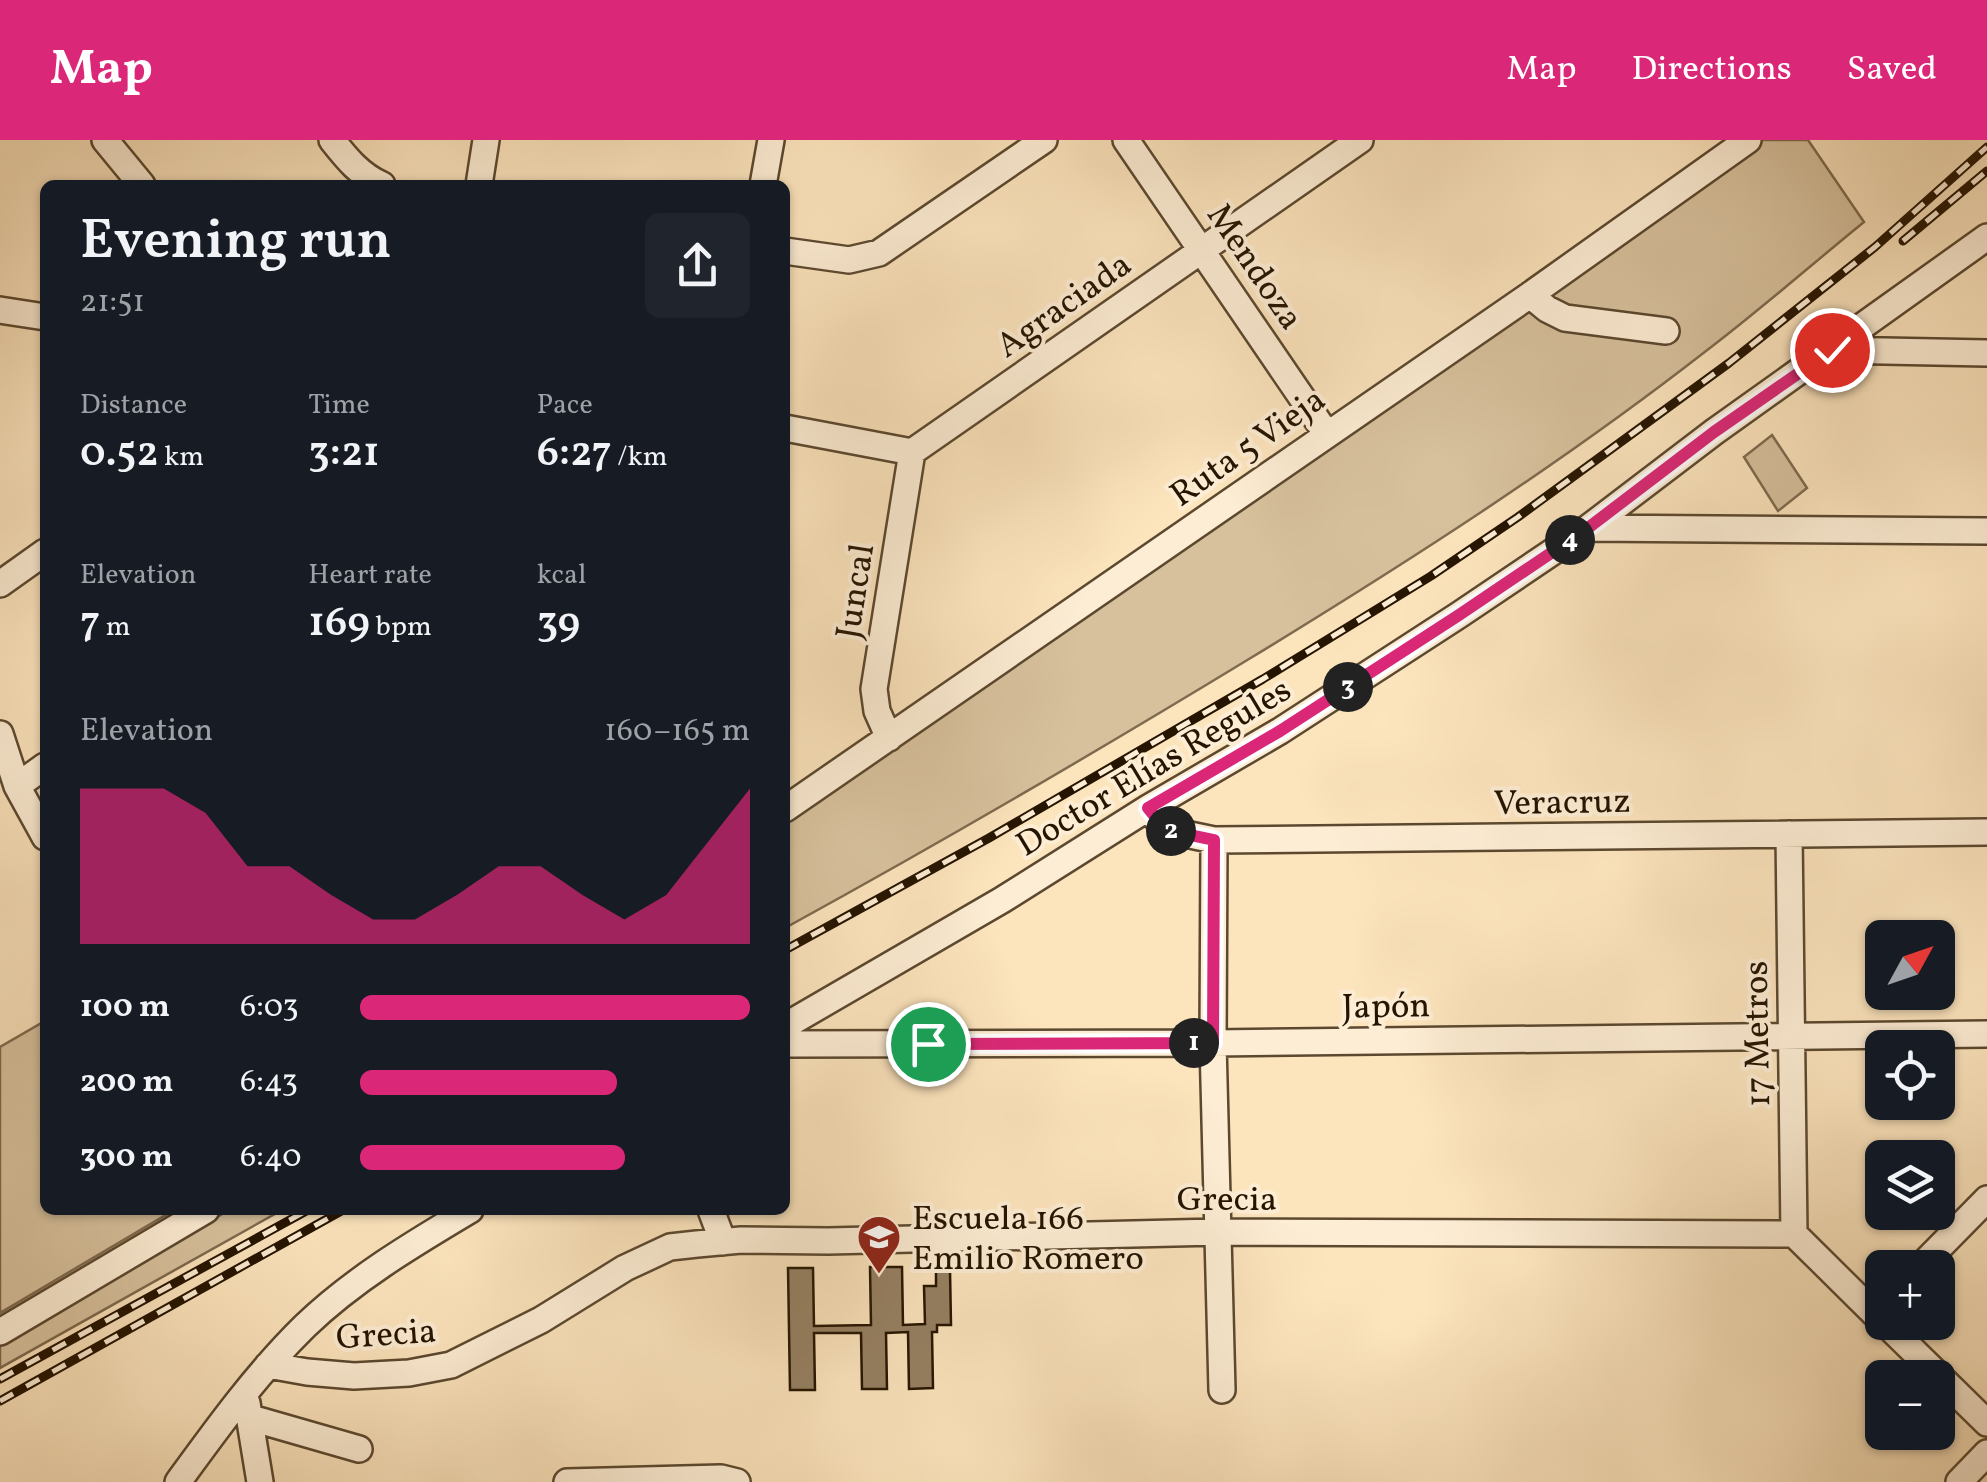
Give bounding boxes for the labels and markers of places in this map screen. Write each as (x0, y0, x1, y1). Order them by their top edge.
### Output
pin (1790, 308, 1875, 393)
pin: 4 (1545, 515, 1595, 565)
pin: 3 (1323, 662, 1373, 712)
pin: 2 (1146, 806, 1196, 856)
pin (886, 1002, 971, 1087)
pin: 1 (1169, 1018, 1219, 1068)
place label: Escuela 166 Emilio Romero (912, 1196, 1144, 1284)
school or university icon: Escuela 166 Emilio Romero (856, 1214, 902, 1275)

